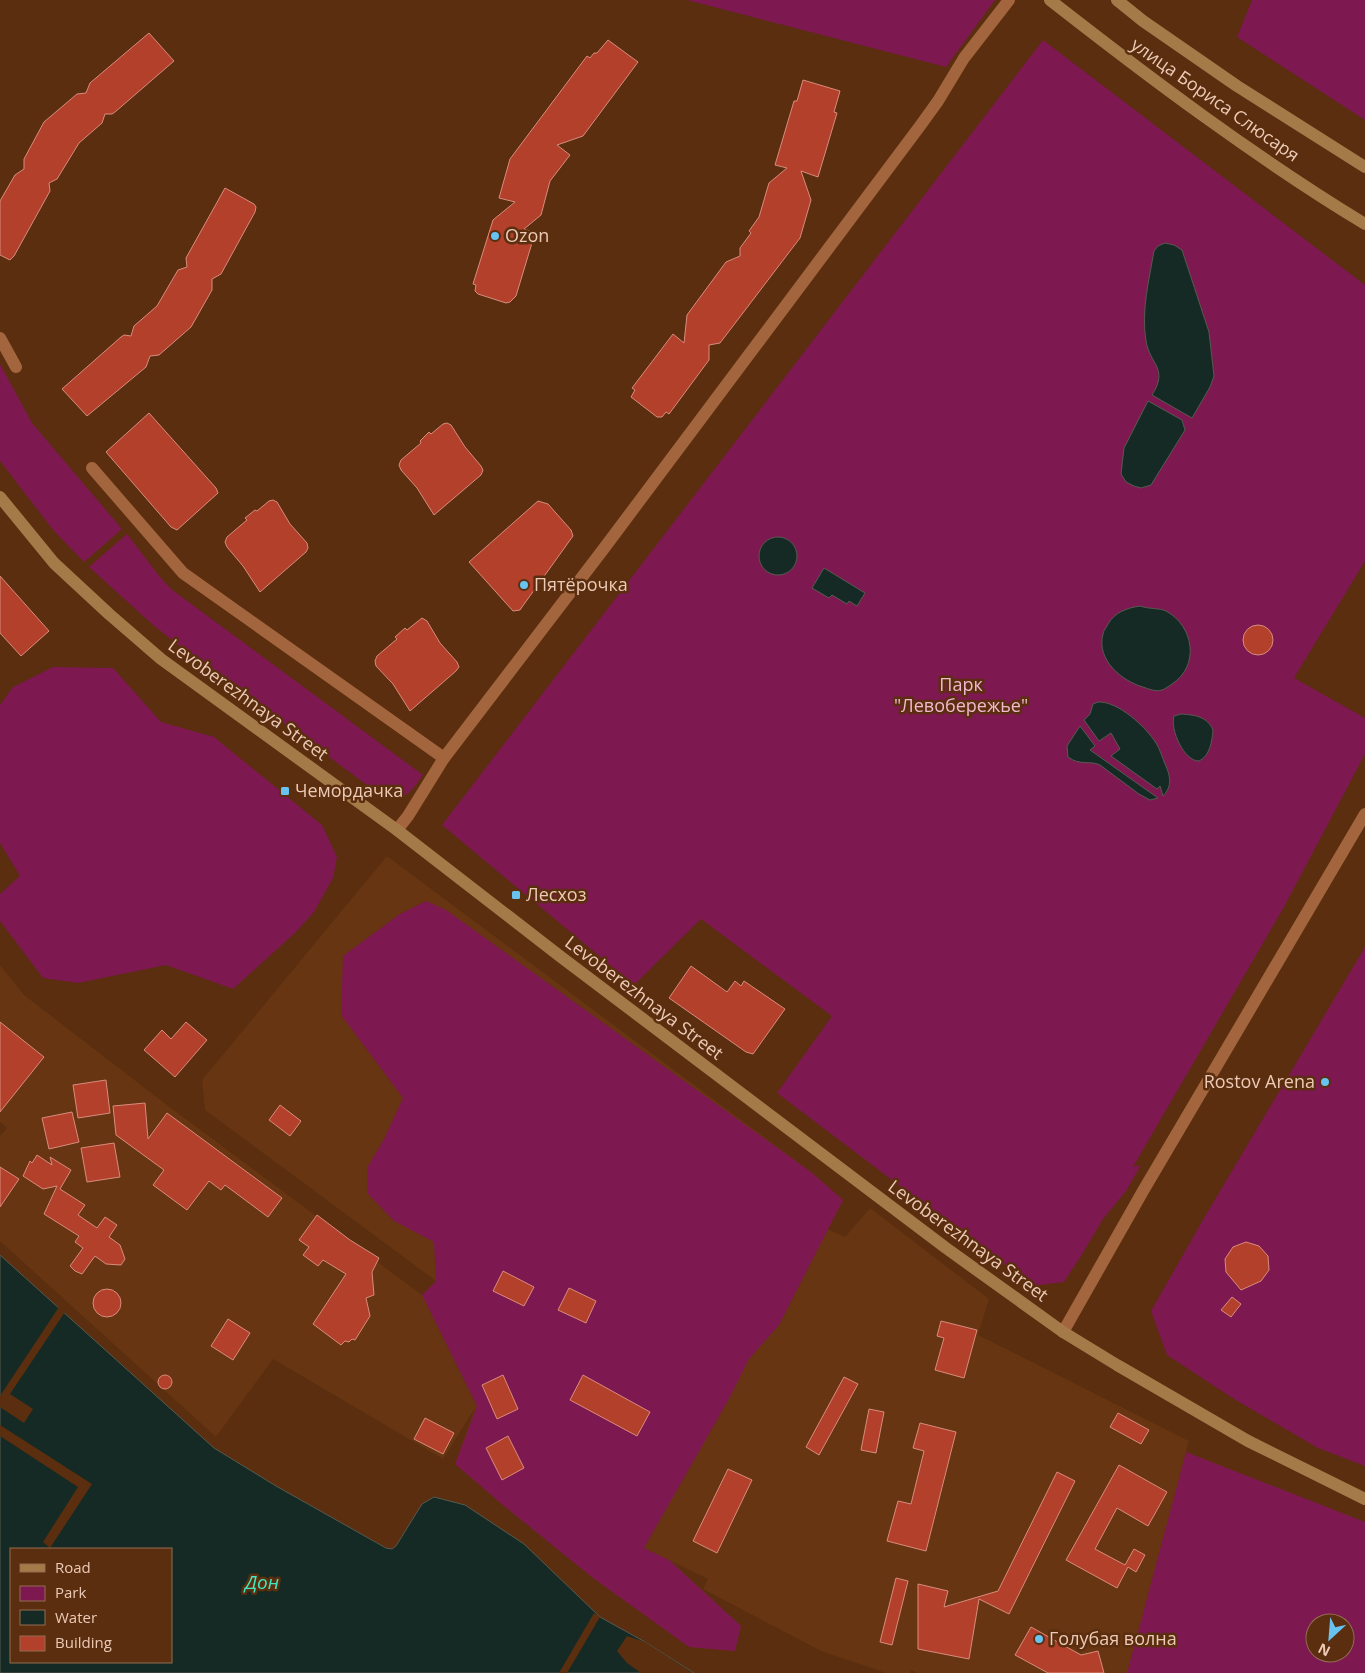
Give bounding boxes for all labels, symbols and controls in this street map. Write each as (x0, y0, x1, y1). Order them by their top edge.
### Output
street label: улица Бориса Слюсаря (1127, 32, 1305, 167)
place label: Ozon (505, 223, 549, 247)
marker: Ozon (489, 230, 501, 242)
place label: Пятёрочка (534, 572, 628, 596)
marker: Пятёрочка (518, 579, 530, 591)
street label: Levoberezhnaya Street (164, 633, 333, 765)
park label: Парк "Левобережье" (894, 672, 1028, 717)
place label: Чемордачка (295, 778, 403, 802)
marker: Чемордачка (279, 785, 291, 797)
place label: Лесхоз (526, 882, 586, 906)
marker: Лесхоз (510, 889, 522, 901)
street label: Levoberezhnaya Street (561, 930, 729, 1065)
place label: Rostov Arena (1204, 1069, 1315, 1093)
marker: Rostov Arena (1319, 1076, 1331, 1088)
street label: Levoberezhnaya Street (884, 1174, 1053, 1306)
legend (10, 1548, 172, 1663)
text: Road (55, 1557, 91, 1577)
water label: Дон (243, 1569, 279, 1595)
text: Park (55, 1582, 86, 1602)
text: Water (55, 1607, 97, 1627)
north arrow (1305, 1613, 1355, 1663)
place label: Голубая волна (1049, 1626, 1177, 1650)
text: Building (55, 1632, 112, 1652)
marker: Голубая волна (1033, 1633, 1045, 1645)
text: N (1315, 1639, 1333, 1661)

